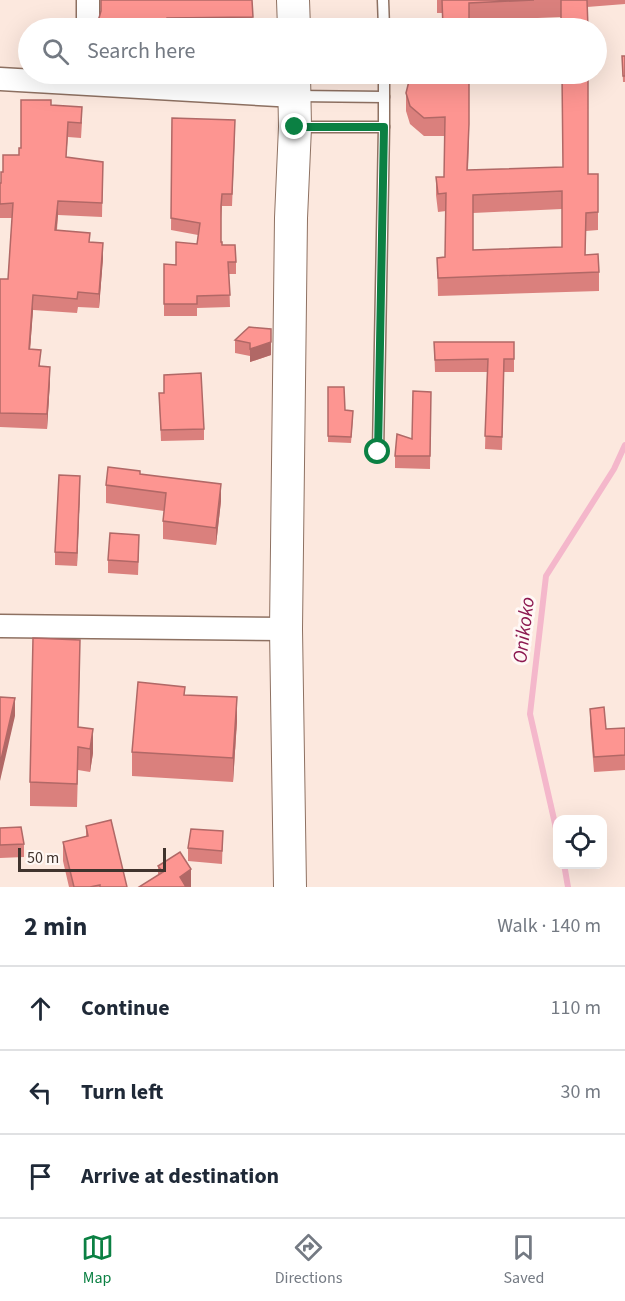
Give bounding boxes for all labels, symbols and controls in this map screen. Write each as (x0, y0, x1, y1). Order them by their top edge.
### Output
search box (18, 18, 607, 84)
icon: search (39, 35, 72, 68)
text: Search here (87, 35, 195, 67)
route end (281, 113, 307, 139)
route start (364, 438, 390, 464)
water label: Onikoko (506, 595, 542, 665)
map controls (553, 815, 607, 869)
button: locate (553, 815, 607, 869)
scale bar (18, 845, 166, 872)
text: 50 m (27, 847, 59, 869)
text: 2 min (24, 908, 87, 945)
text: Walk · 140 m (497, 912, 601, 940)
icon: ahead (24, 992, 57, 1025)
text: Continue (81, 992, 170, 1024)
text: 110 m (551, 994, 601, 1022)
icon: left (24, 1076, 57, 1109)
text: Turn left (81, 1076, 163, 1108)
text: 30 m (561, 1078, 601, 1106)
icon: arrive (24, 1160, 57, 1193)
text: Arrive at destination (81, 1160, 279, 1192)
tab: Map (81, 1231, 114, 1289)
tab: Directions (275, 1231, 342, 1289)
tab: Saved (504, 1231, 544, 1289)

